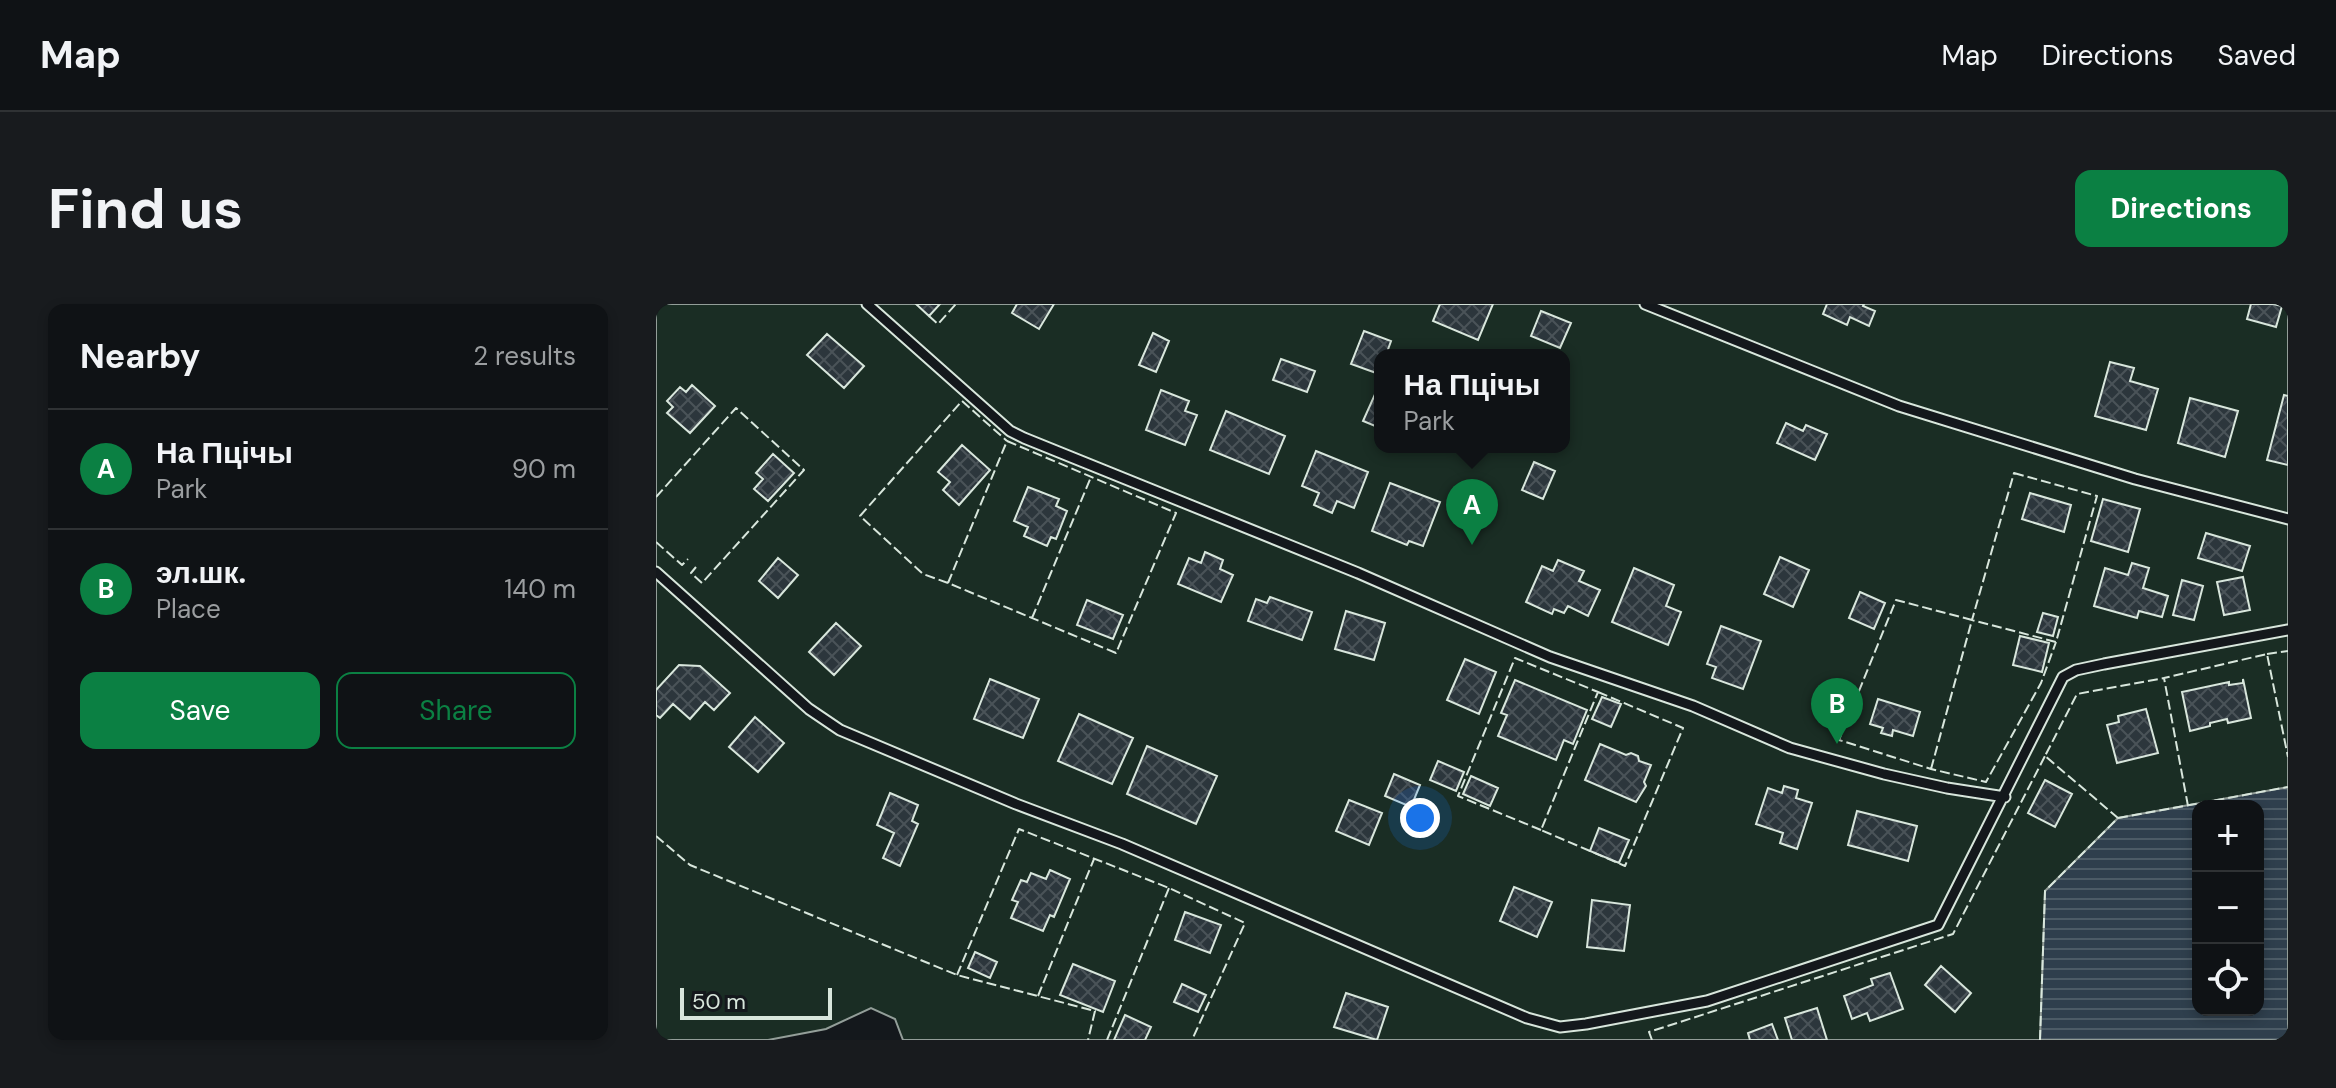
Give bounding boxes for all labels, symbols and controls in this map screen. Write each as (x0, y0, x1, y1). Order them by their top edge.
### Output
text: Map (40, 30, 121, 80)
text: Map (1941, 37, 1998, 74)
text: Directions (2042, 37, 2174, 74)
text: Saved (2218, 37, 2296, 74)
button: Directions (2075, 170, 2288, 247)
text: Find us (48, 172, 243, 245)
text: Nearby (80, 334, 200, 379)
text: 2 results (473, 339, 576, 373)
popup (1374, 349, 1570, 453)
text: На Пцічы (1404, 365, 1540, 404)
text: Park (1404, 404, 1455, 438)
text: На Пцічы (156, 433, 293, 472)
text: A (97, 452, 115, 486)
text: 90 m (512, 452, 576, 486)
text: Park (156, 472, 207, 506)
pin: A (1446, 479, 1498, 545)
text: эл.шк. (156, 553, 246, 592)
text: B (98, 572, 114, 606)
text: 140 m (504, 572, 576, 606)
text: Place (156, 592, 221, 626)
button: Save (80, 672, 320, 749)
button: Share (336, 672, 576, 749)
pin: B (1811, 678, 1863, 744)
your location (1400, 798, 1440, 838)
map controls (2192, 800, 2264, 1016)
button: + (2192, 800, 2264, 872)
button: − (2192, 872, 2264, 944)
button: locate (2192, 944, 2264, 1016)
scale bar (680, 984, 832, 1020)
text: 50 m (692, 987, 746, 1016)

